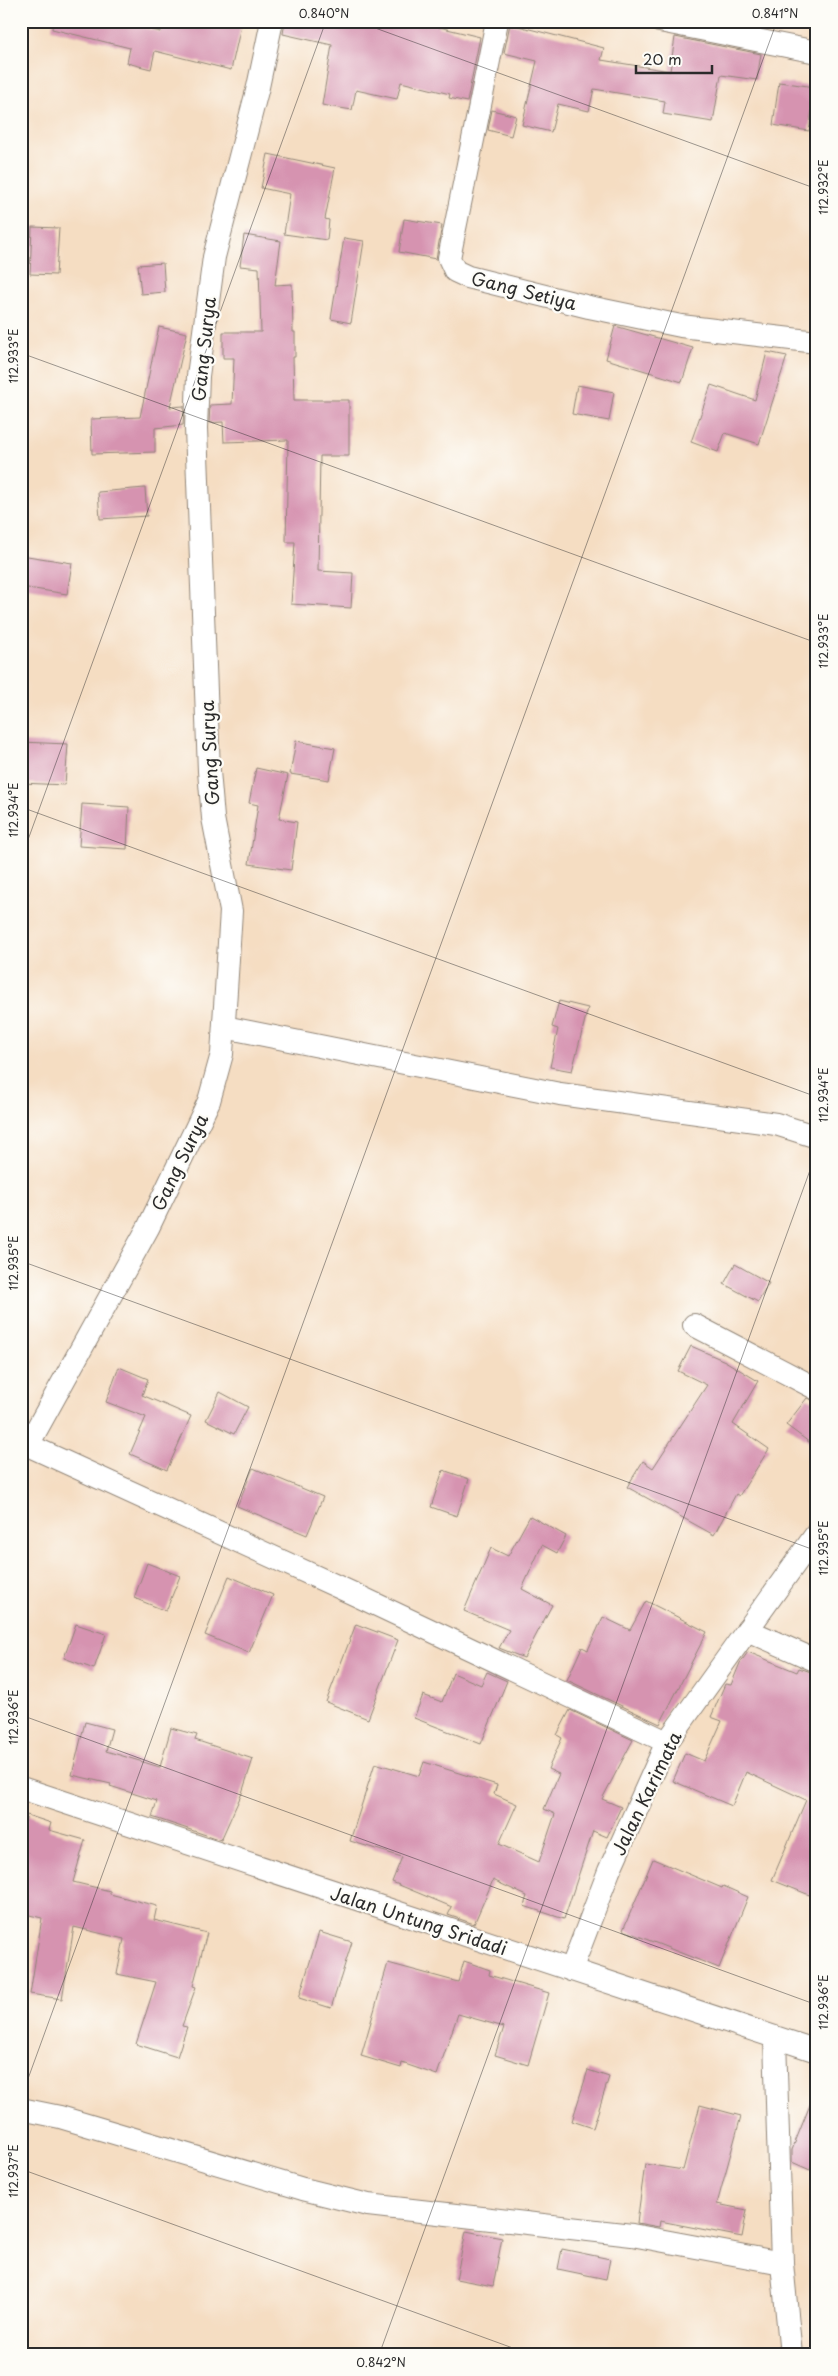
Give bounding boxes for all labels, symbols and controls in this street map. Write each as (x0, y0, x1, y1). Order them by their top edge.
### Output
text: 0.840°N (299, 4, 349, 22)
text: 0.841°N (752, 4, 798, 22)
scale bar (636, 42, 712, 74)
text: 20 m (643, 47, 682, 70)
text: 112.932°E (814, 159, 832, 215)
street label: Gang Setiya (468, 264, 580, 316)
street label: Gang Surya (184, 295, 222, 403)
text: 112.933°E (4, 329, 22, 383)
text: 112.933°E (814, 614, 832, 668)
street label: Gang Surya (193, 699, 225, 806)
text: 112.934°E (4, 782, 22, 838)
text: 112.934°E (814, 1067, 832, 1123)
street label: Gang Surya (144, 1108, 214, 1215)
text: 112.935°E (4, 1235, 22, 1291)
text: 112.935°E (814, 1520, 832, 1576)
text: 112.936°E (4, 1689, 22, 1745)
street label: Jalan Karimata (604, 1726, 688, 1860)
street label: Jalan Untung Sridadi (327, 1879, 511, 1961)
text: 112.936°E (814, 1974, 832, 2030)
text: 112.937°E (4, 2144, 22, 2198)
text: 0.842°N (356, 2353, 406, 2371)

